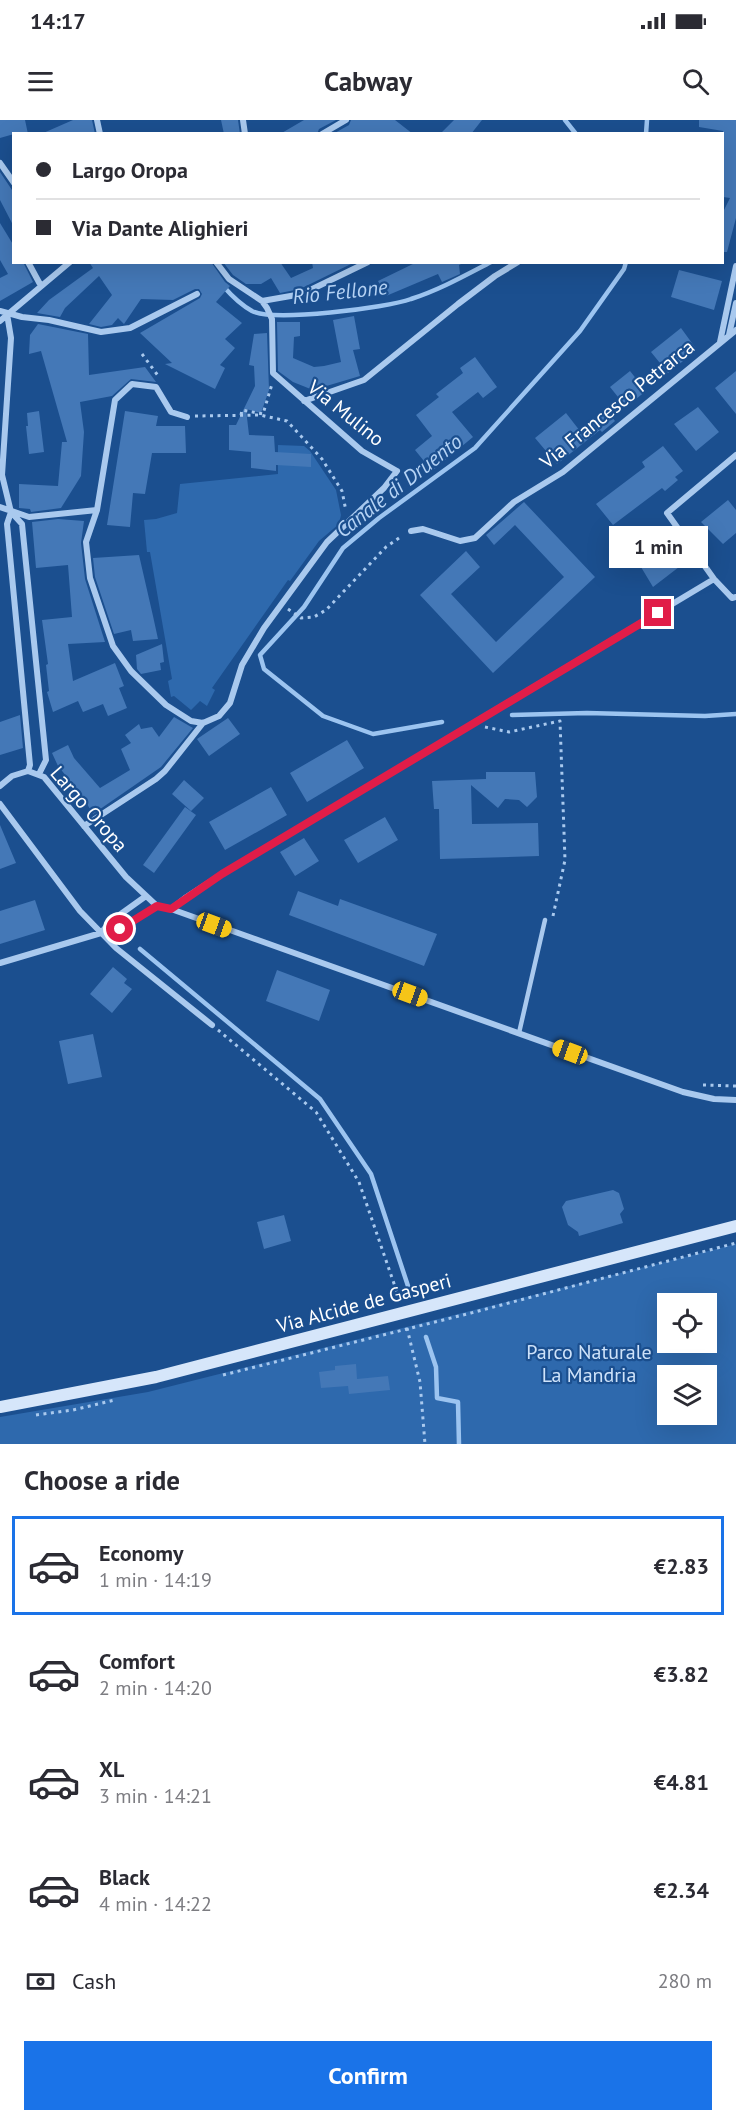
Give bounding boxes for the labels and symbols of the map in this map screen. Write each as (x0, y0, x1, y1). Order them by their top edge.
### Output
water label: Rio Fellone (291, 273, 389, 310)
street label: Via Francesco Petrarca (534, 334, 700, 475)
street label: Via Mulino (302, 373, 390, 452)
water label: Canale di Druento (330, 428, 467, 543)
callout: 1 min (608, 526, 708, 568)
route end (644, 599, 671, 626)
street label: Largo Oropa (45, 761, 133, 857)
car (194, 910, 234, 940)
route start (106, 915, 133, 942)
car (390, 979, 430, 1009)
car (550, 1037, 590, 1067)
street label: Via Alcide de Gasperi (273, 1267, 454, 1339)
park label: Parco Naturale La Mandria (526, 1339, 652, 1388)

